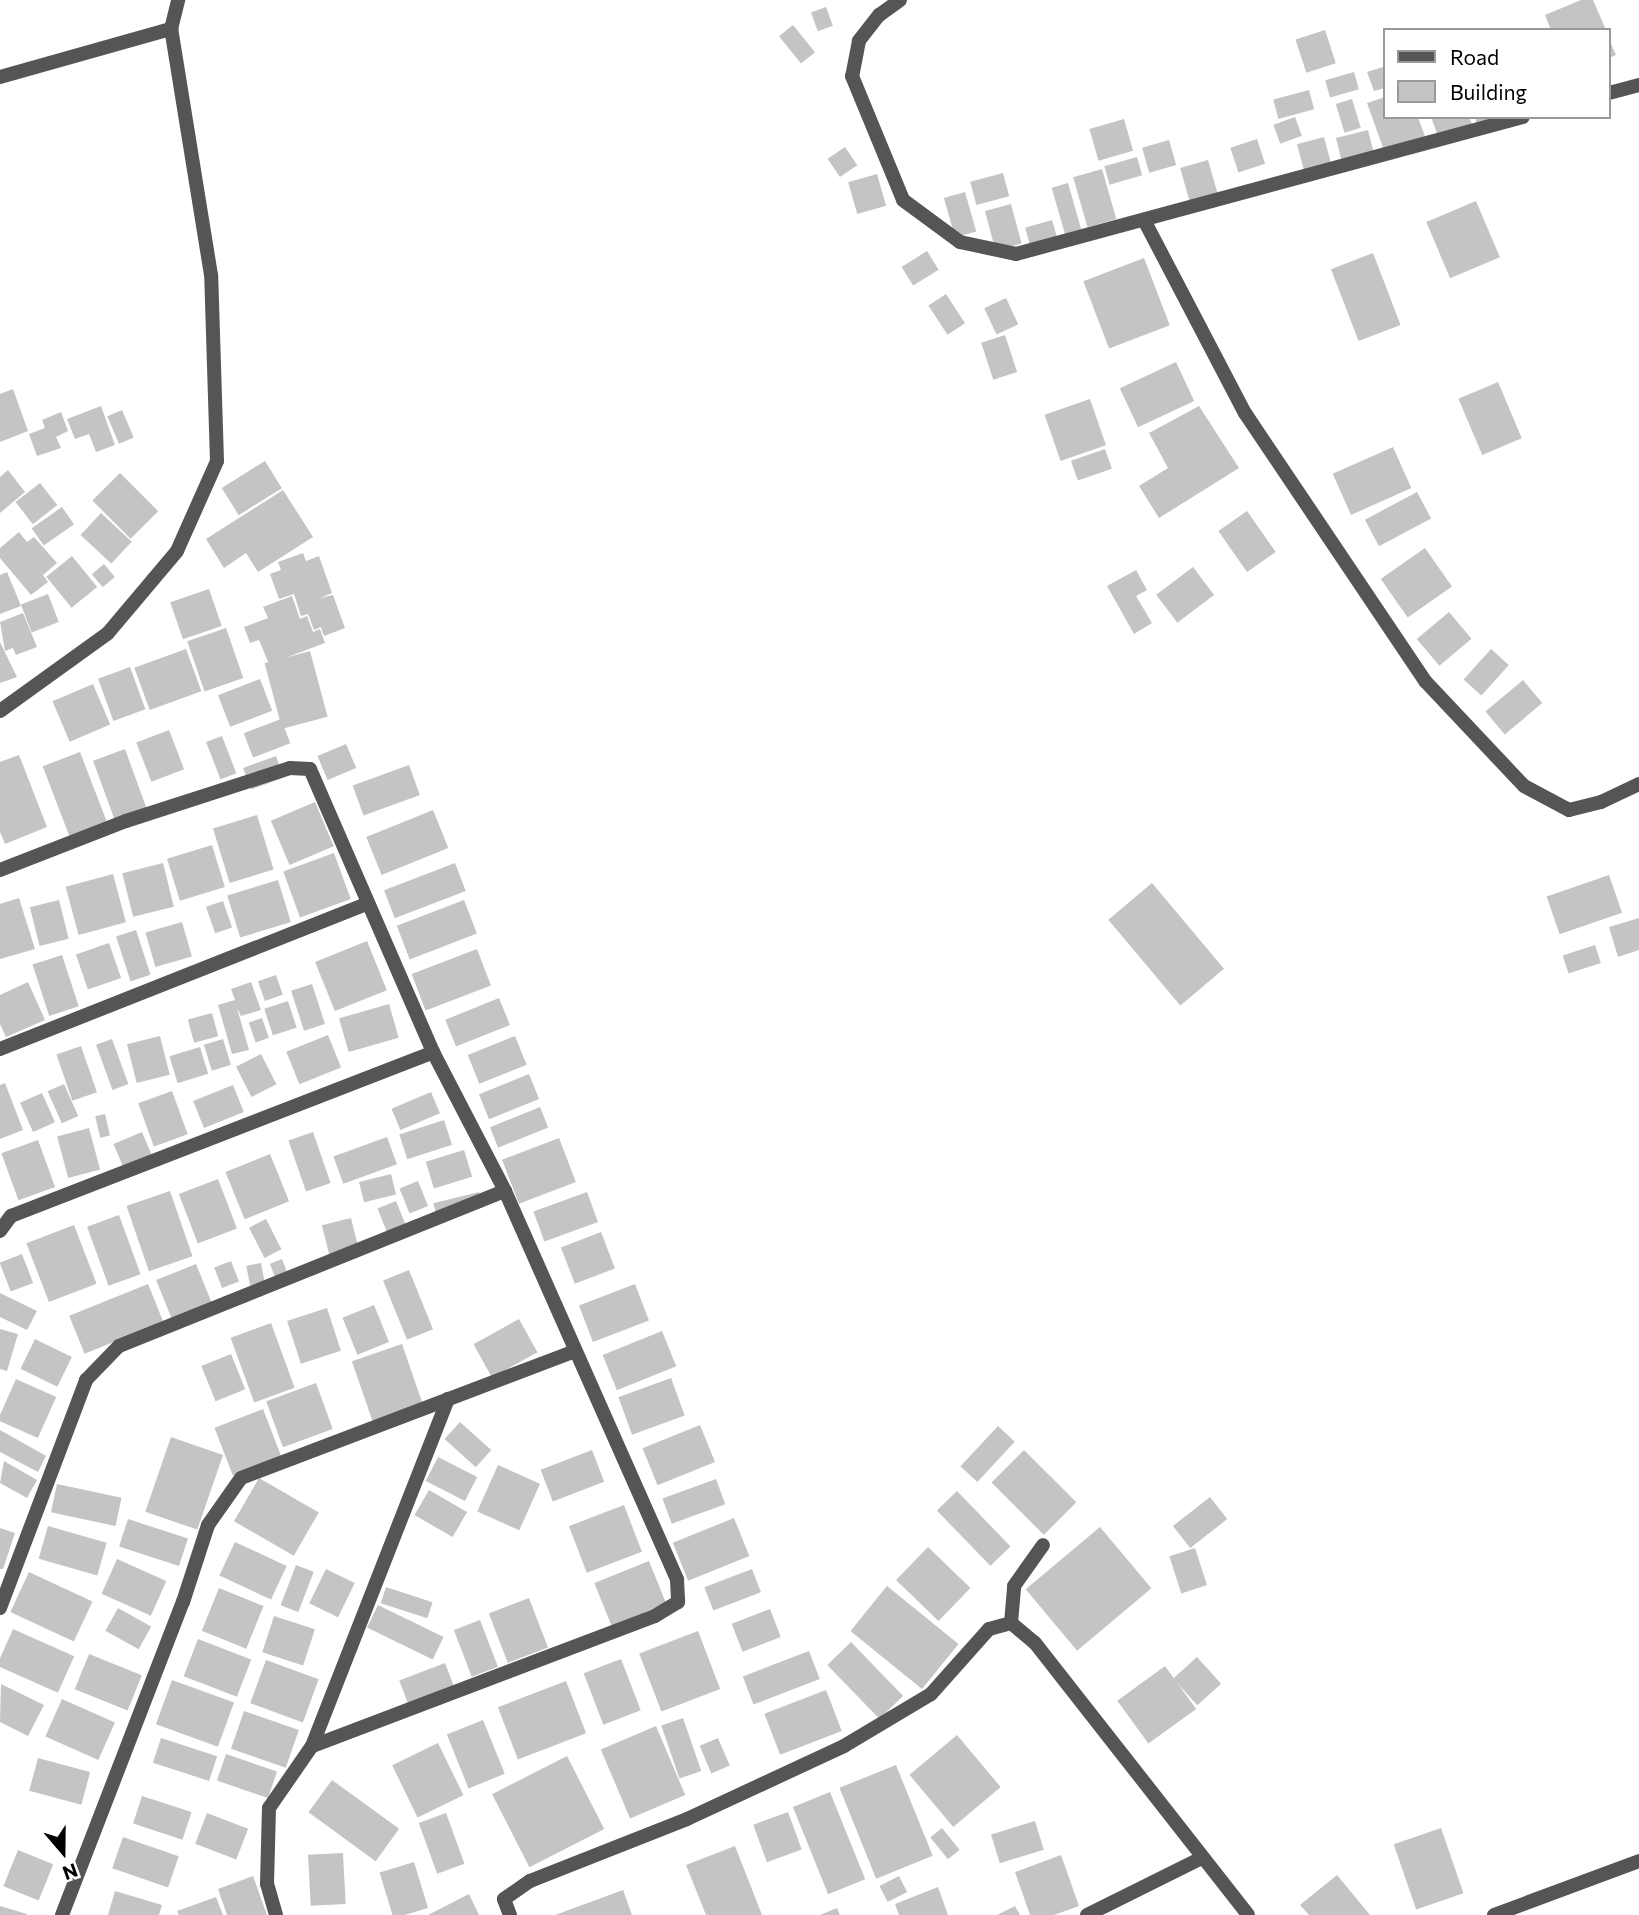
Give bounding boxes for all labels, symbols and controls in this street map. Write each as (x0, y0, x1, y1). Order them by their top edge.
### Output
legend (1384, 28, 1611, 119)
text: Road (1450, 44, 1499, 69)
text: Building (1450, 79, 1527, 104)
north arrow (28, 1817, 98, 1887)
text: N (60, 1859, 81, 1885)

